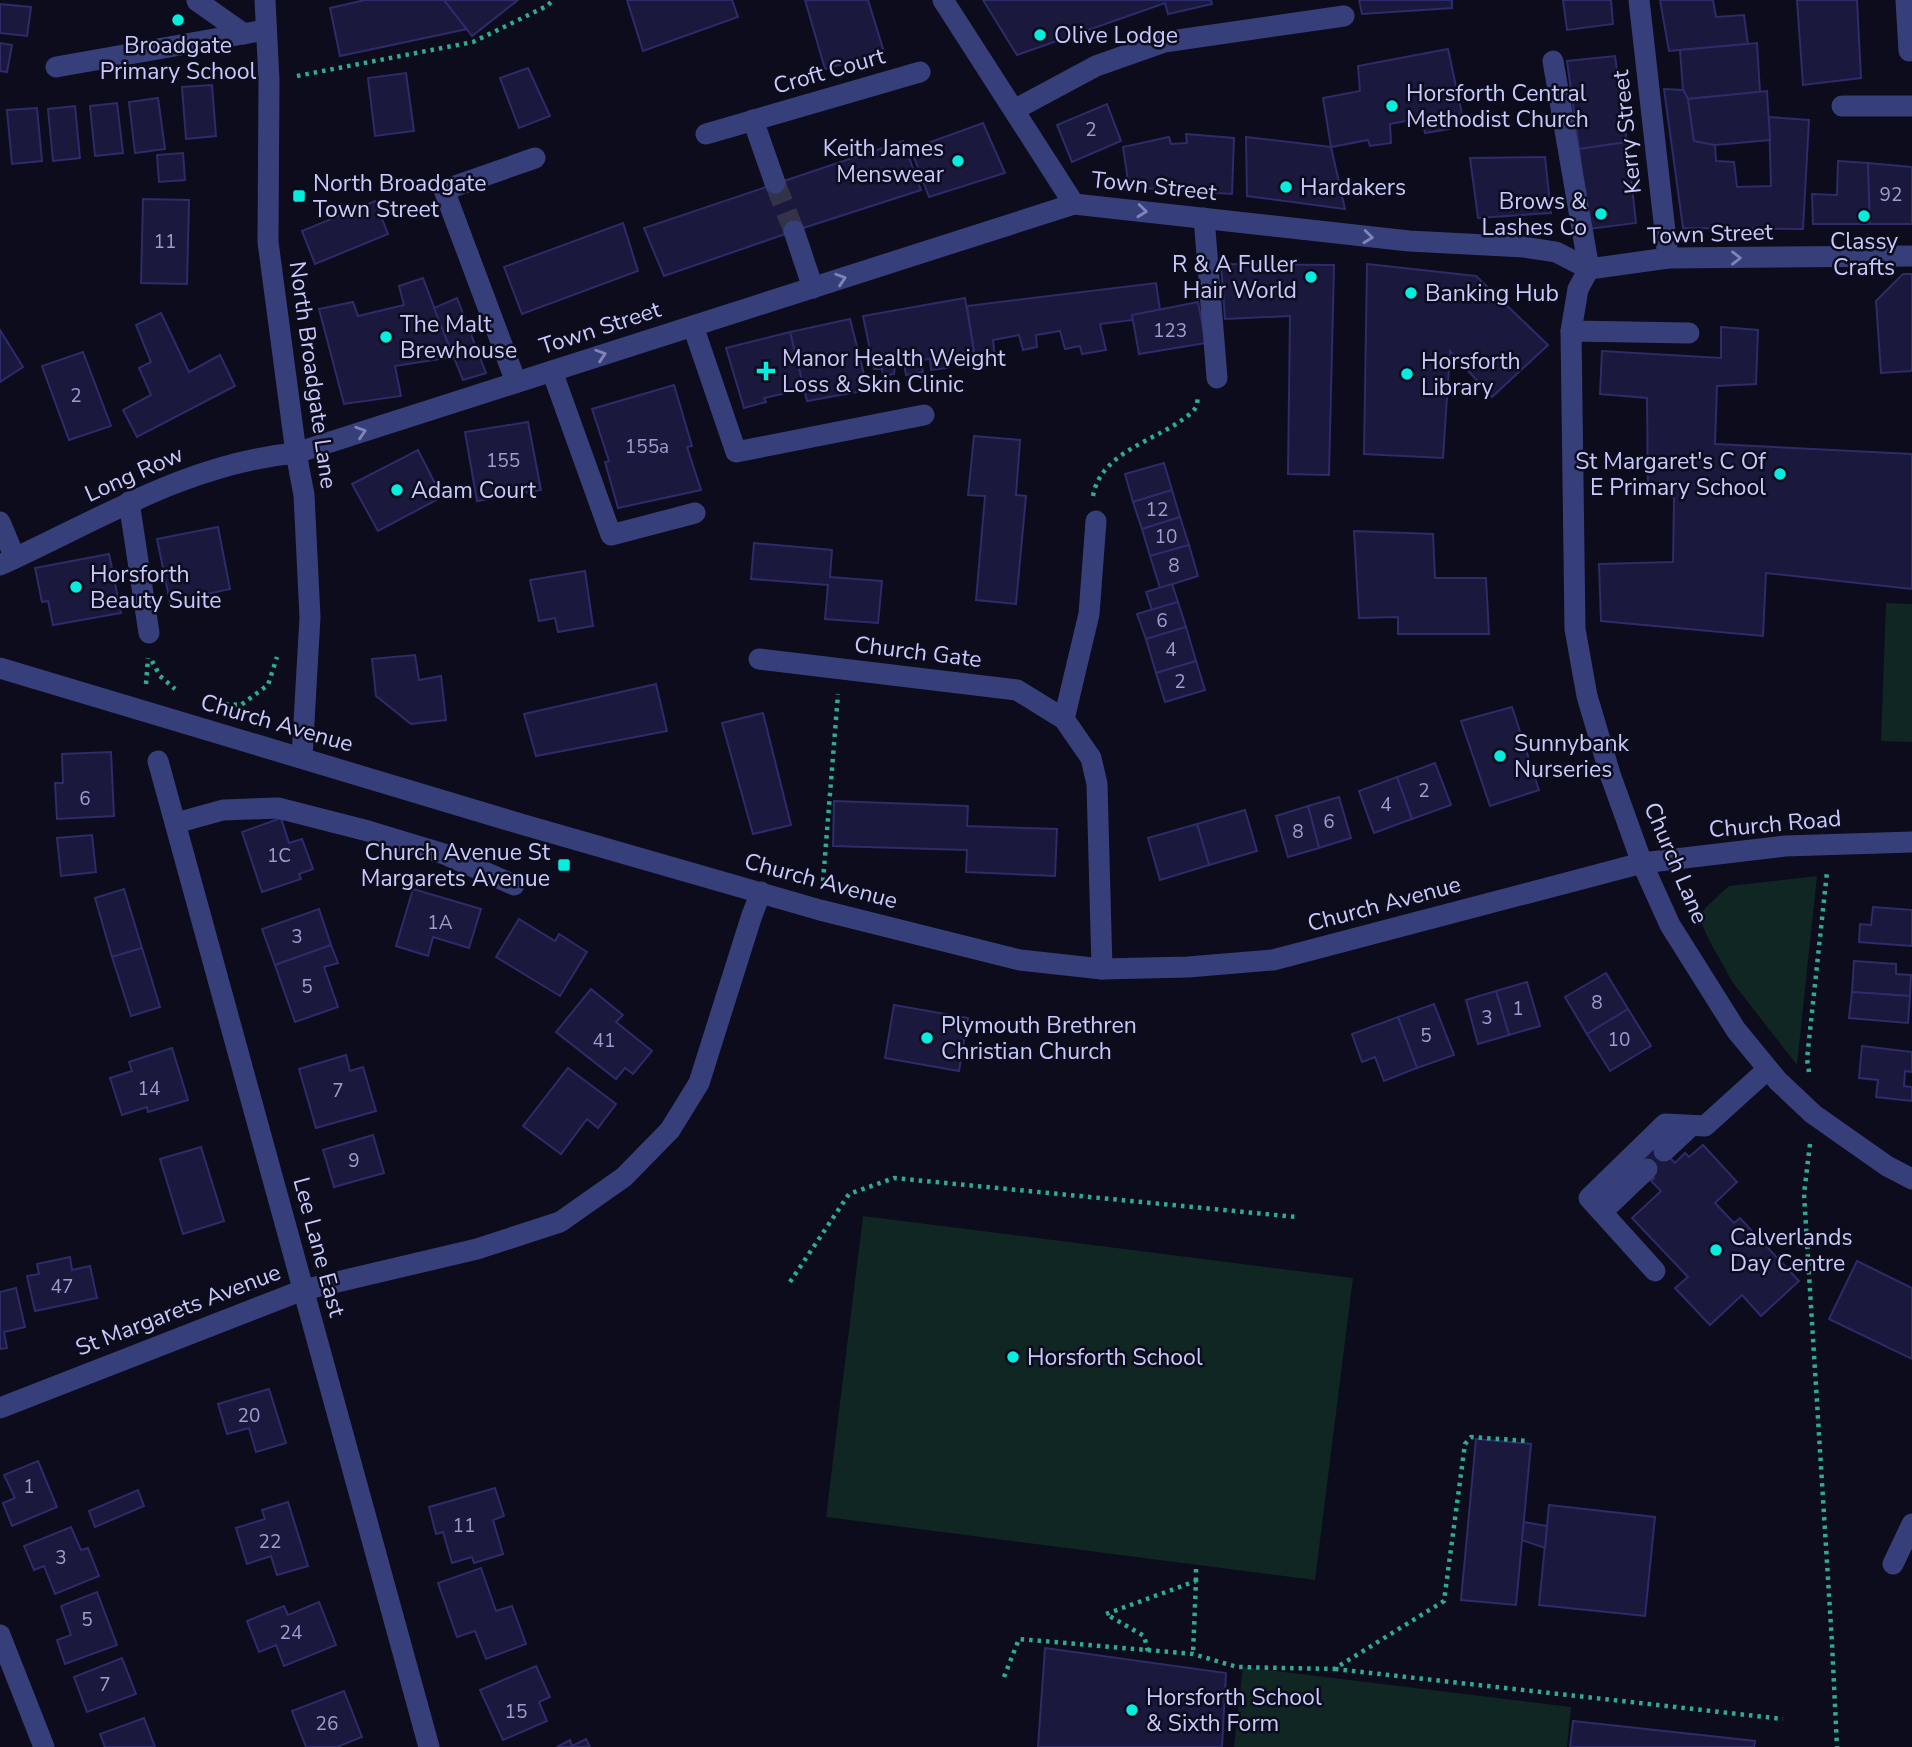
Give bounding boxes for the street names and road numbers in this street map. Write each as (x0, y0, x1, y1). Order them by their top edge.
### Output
street label: Croft Court (770, 40, 889, 102)
street label: Kerry Street (1605, 68, 1649, 195)
street label: Town Street (1090, 164, 1219, 208)
street label: Town Street (1647, 216, 1774, 252)
street label: North Broadgate Lane (282, 259, 344, 491)
street label: Town Street (535, 294, 666, 362)
street label: Long Row (80, 439, 188, 509)
street label: Church Gate (852, 629, 984, 675)
street label: Church Avenue (197, 686, 357, 760)
street label: Church Lane (1637, 798, 1715, 928)
street label: Church Road (1708, 803, 1842, 845)
street label: Church Avenue (741, 846, 901, 916)
street label: Church Avenue (1304, 869, 1464, 939)
street label: Lee Lane East (286, 1174, 353, 1321)
street label: St Margarets Avenue (71, 1257, 285, 1363)

